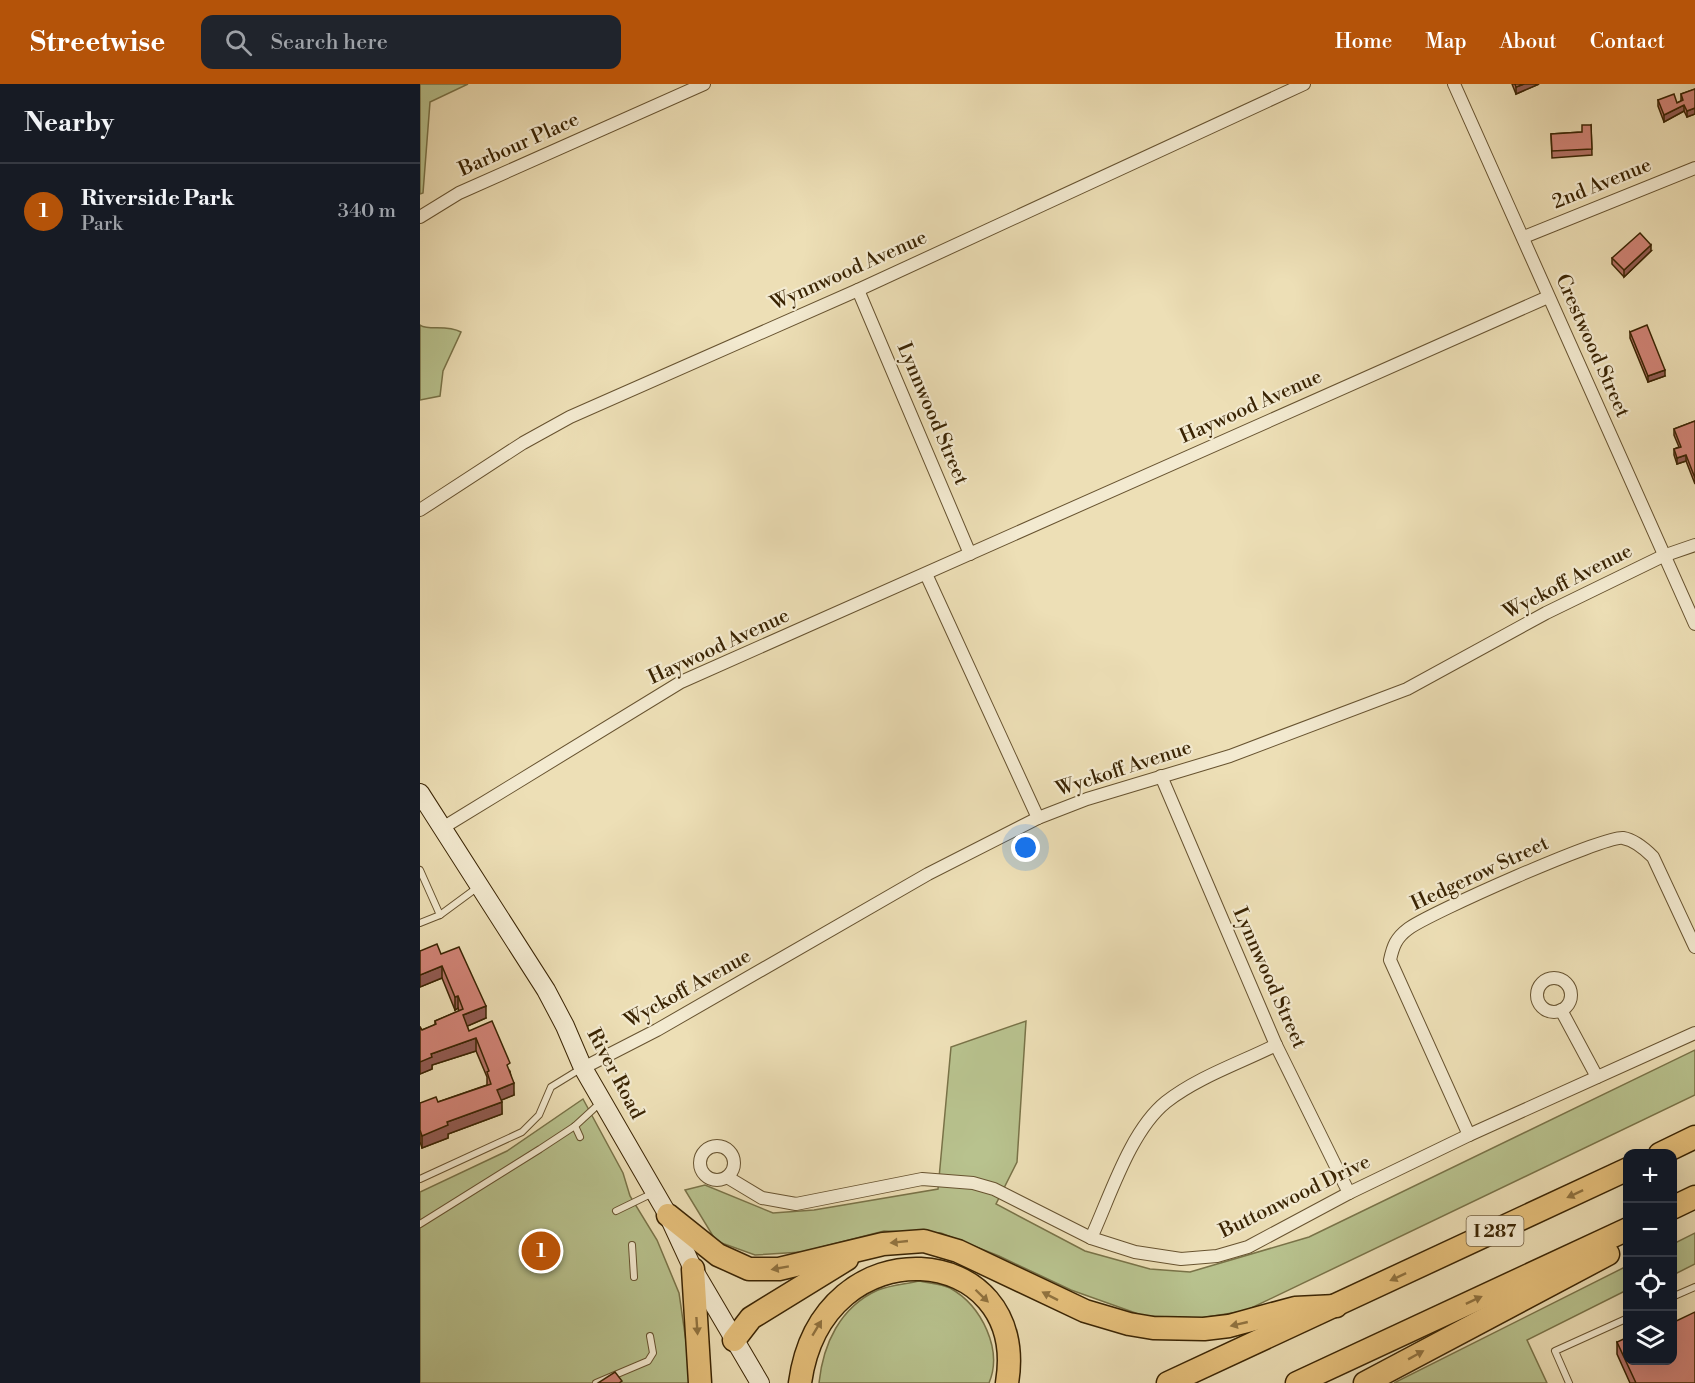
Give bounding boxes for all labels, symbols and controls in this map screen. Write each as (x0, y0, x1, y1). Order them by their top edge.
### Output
search box (201, 15, 621, 69)
text: Streetwise (30, 25, 165, 60)
icon: search (222, 26, 255, 59)
text: Search here (270, 29, 388, 56)
text: Home (1335, 29, 1392, 55)
text: Map (1425, 29, 1467, 55)
text: About (1500, 29, 1557, 55)
text: Contact (1590, 29, 1665, 55)
text: Nearby (24, 107, 114, 139)
street label: Barbour Place (454, 107, 583, 183)
street label: 2nd Avenue (1549, 153, 1655, 215)
text: Riverside Park (81, 185, 234, 212)
text: 1 (39, 199, 48, 224)
text: 340 m (338, 199, 396, 224)
text: Park (81, 212, 123, 237)
street label: Wynnwood Avenue (766, 225, 931, 317)
street label: Crestwood Street (1549, 270, 1635, 422)
street label: Lynnwood Street (891, 339, 973, 489)
street label: Haywood Avenue (1176, 364, 1326, 450)
street label: Wyckoff Avenue (1499, 539, 1637, 626)
street label: Haywood Avenue (644, 603, 794, 691)
street label: Wyckoff Avenue (1052, 735, 1195, 803)
street label: Hedgerow Street (1407, 831, 1553, 917)
your location (1011, 833, 1040, 862)
street label: Lynnwood Street (1227, 903, 1311, 1053)
street label: Wyckoff Avenue (619, 944, 756, 1035)
street label: River Road (581, 1024, 650, 1124)
map controls (1623, 1149, 1677, 1365)
button: + (1623, 1149, 1677, 1203)
street label: Buttonwood Drive (1214, 1150, 1375, 1245)
one-way arrow (1566, 1189, 1583, 1198)
button: − (1623, 1203, 1677, 1257)
road number: I 287 (1466, 1216, 1524, 1246)
pin: 1 (522, 1228, 560, 1274)
one-way arrow (889, 1237, 908, 1246)
button: locate (1623, 1257, 1677, 1311)
one-way arrow (771, 1264, 790, 1273)
one-way arrow (1390, 1272, 1407, 1281)
one-way arrow (974, 1289, 989, 1303)
one-way arrow (1041, 1291, 1058, 1301)
one-way arrow (1466, 1296, 1483, 1305)
button: layers (1623, 1311, 1677, 1365)
one-way arrow (692, 1316, 702, 1335)
one-way arrow (1230, 1319, 1248, 1329)
one-way arrow (811, 1320, 822, 1336)
one-way arrow (1408, 1350, 1425, 1360)

